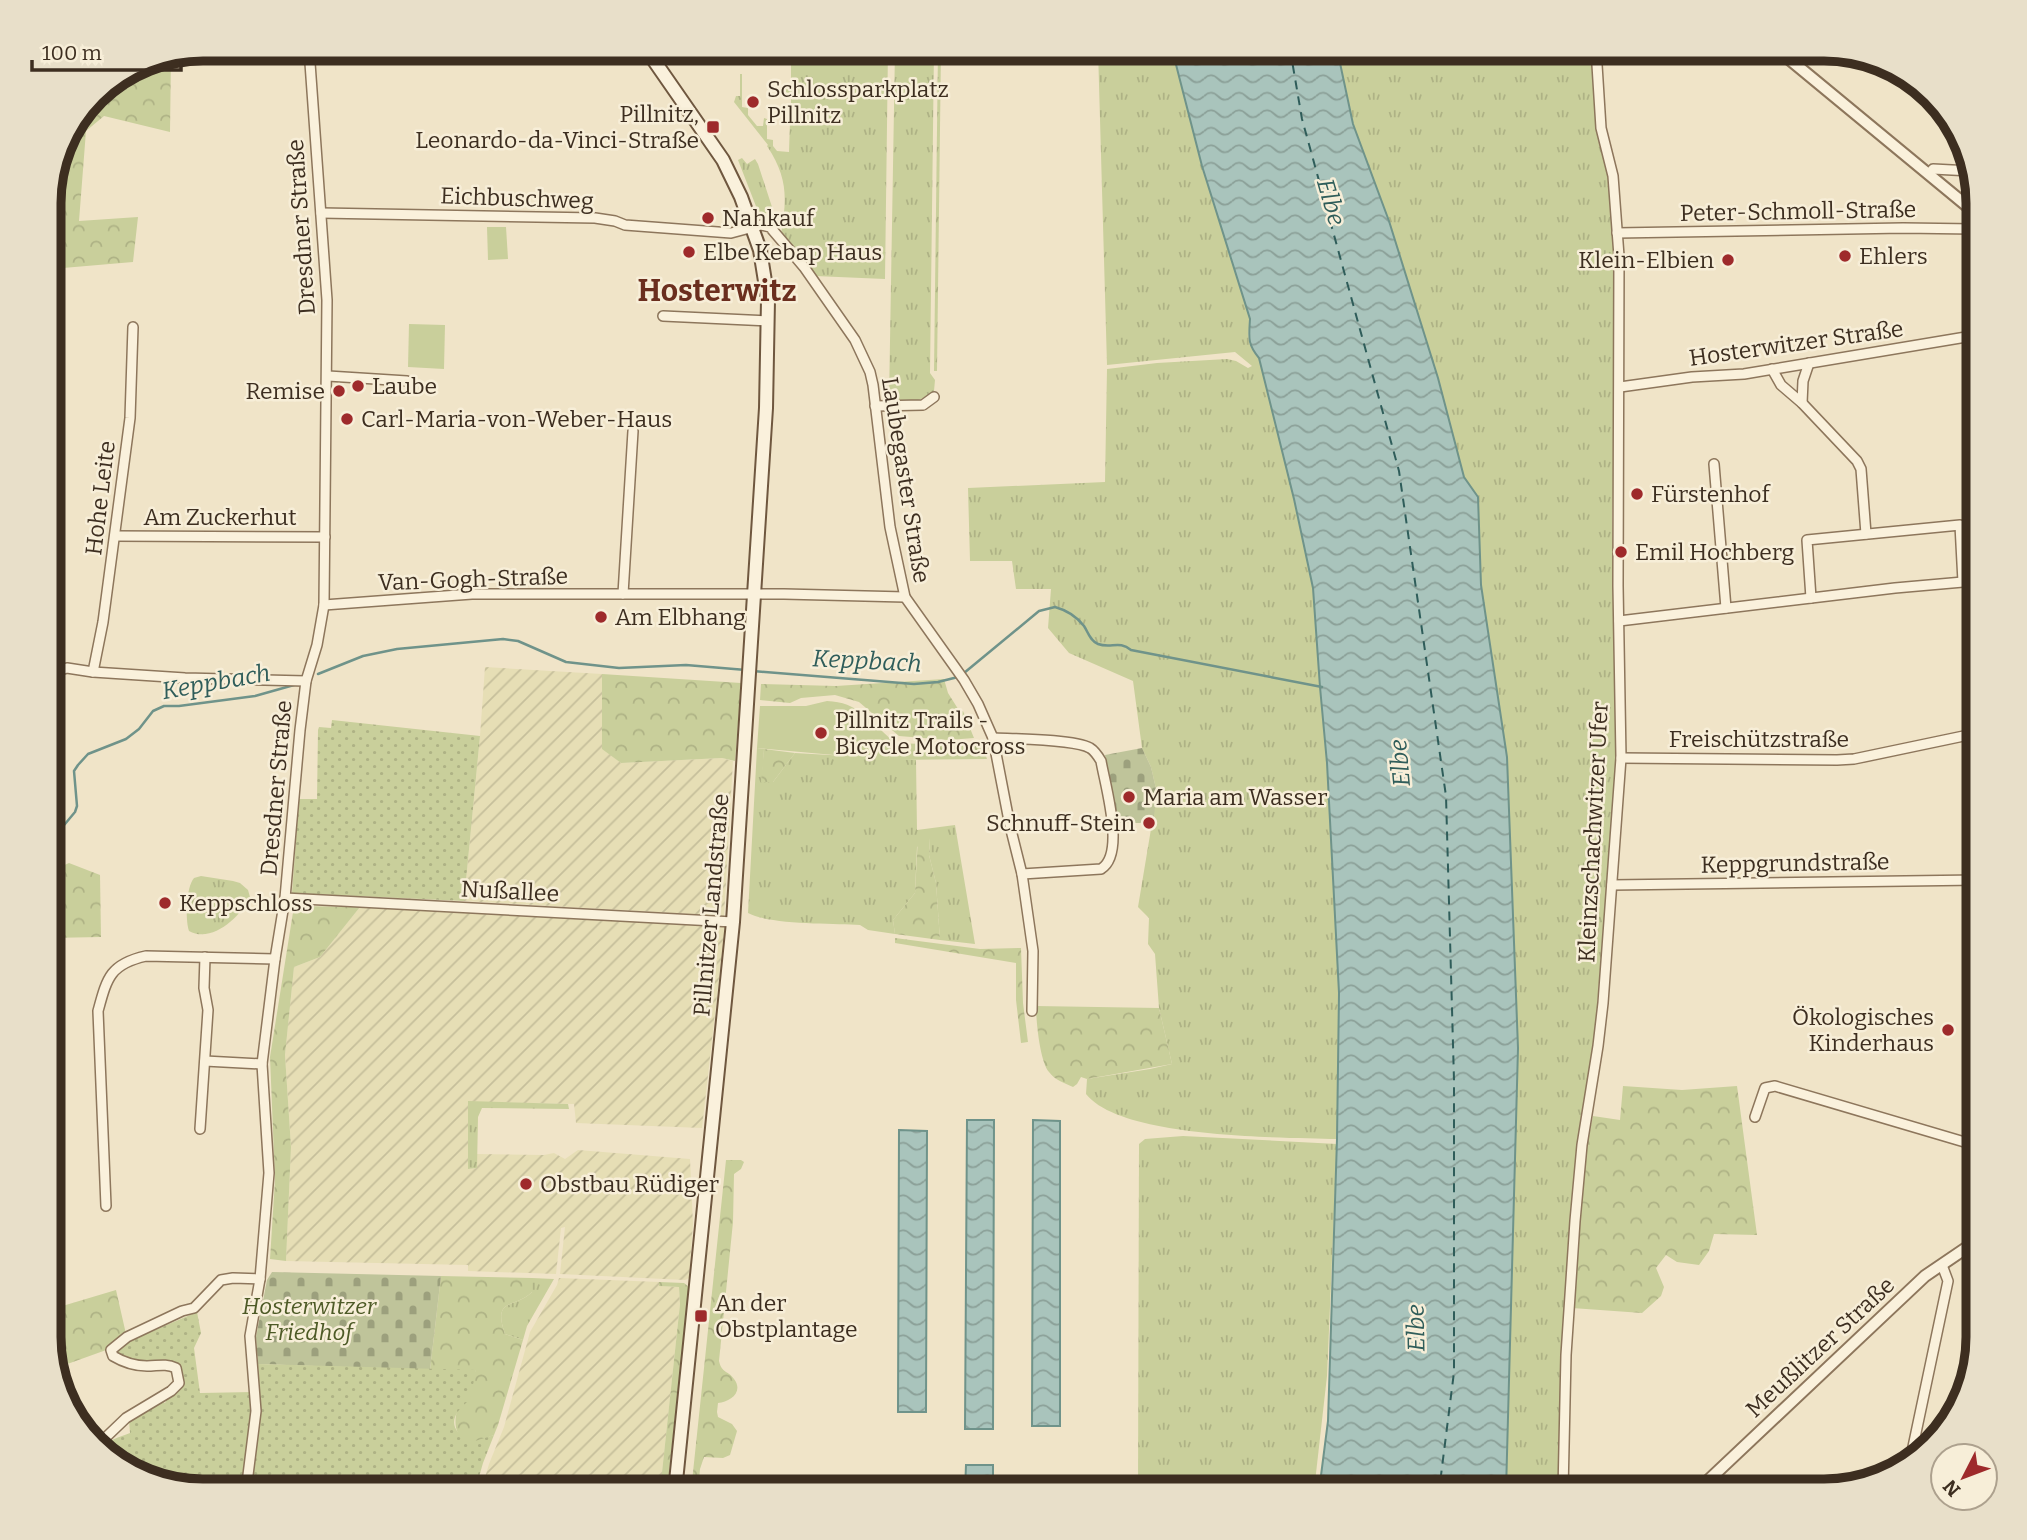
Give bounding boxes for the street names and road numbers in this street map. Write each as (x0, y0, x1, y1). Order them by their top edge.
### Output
street label: Dresdner Straße (281, 138, 321, 316)
street label: Eichbuschweg (440, 181, 594, 215)
street label: Peter-Schmoll-Straße (1680, 195, 1916, 227)
street label: Hosterwitzer Straße (1687, 314, 1905, 372)
street label: Laubegaster Straße (876, 375, 936, 585)
street label: Hohe Leite (79, 439, 121, 557)
street label: Am Zuckerhut (143, 503, 297, 531)
street label: Van-Gogh-Straße (377, 562, 569, 596)
street label: Dresdner Straße (254, 699, 298, 877)
street label: Kleinzschachwitzer Ufer (1572, 701, 1614, 963)
street label: Freischützstraße (1669, 725, 1849, 753)
street label: Pillnitzer Landstraße (687, 792, 735, 1018)
street label: Keppgrundstraße (1700, 847, 1890, 879)
street label: Nußallee (460, 874, 560, 908)
street label: Meußlitzer Straße (1740, 1271, 1900, 1423)

